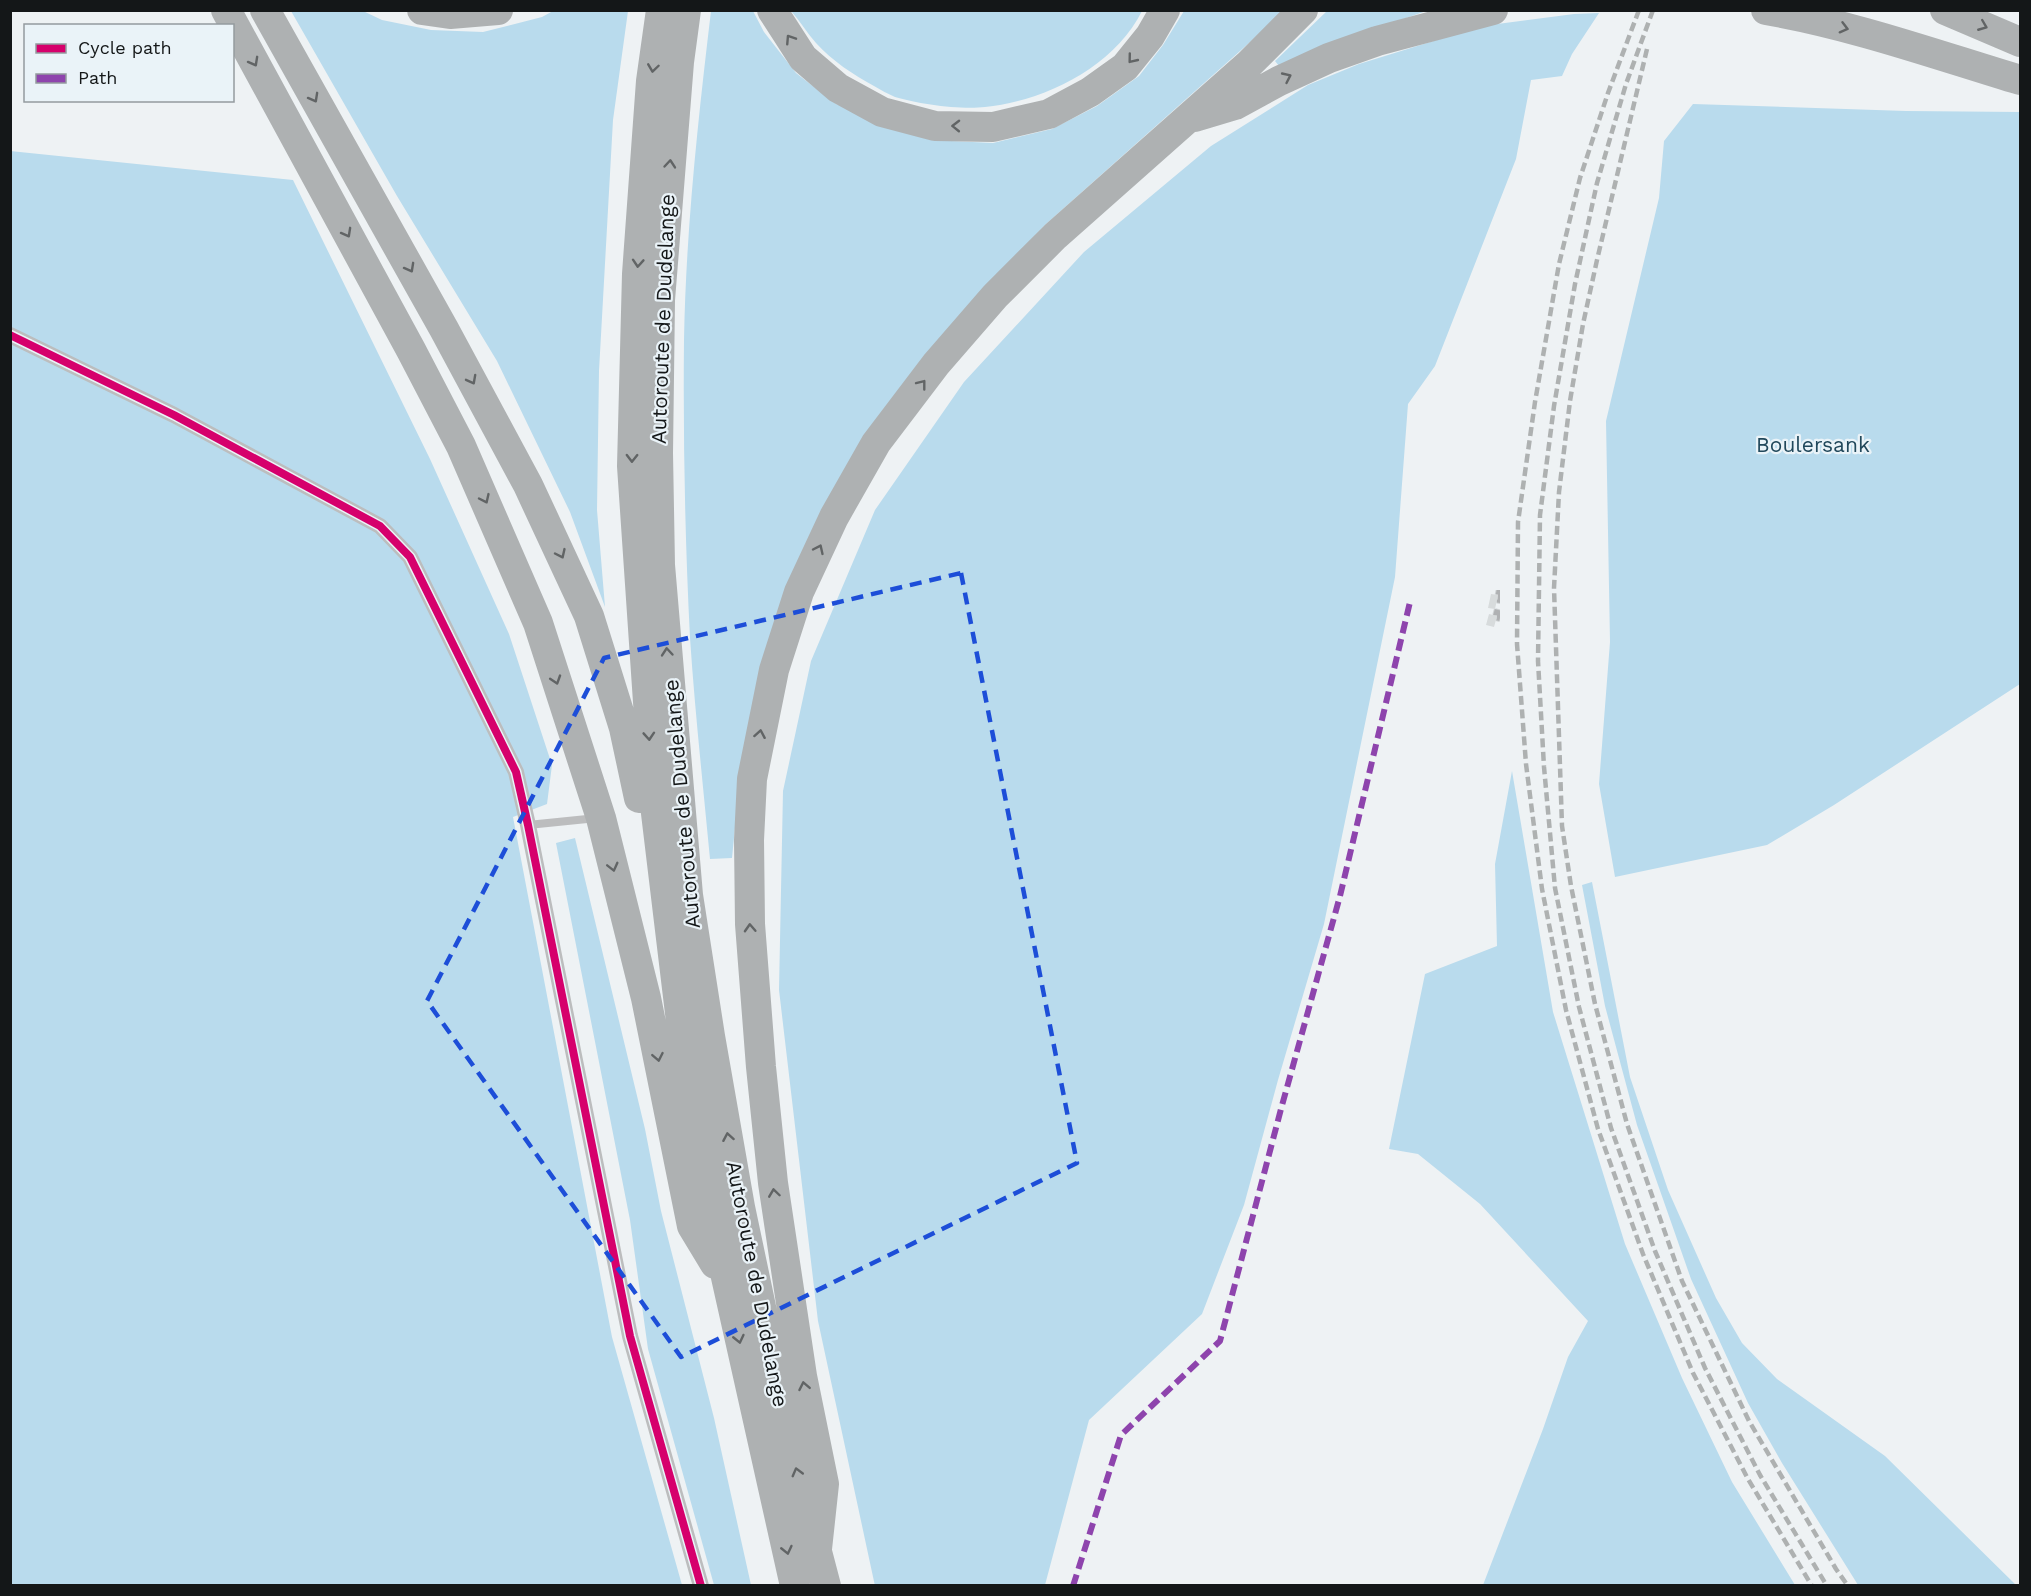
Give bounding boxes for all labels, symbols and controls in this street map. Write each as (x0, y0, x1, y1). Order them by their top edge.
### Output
one-way arrow (1976, 19, 1987, 31)
one-way arrow (1838, 21, 1849, 33)
legend (24, 24, 234, 102)
one-way arrow (786, 35, 797, 46)
text: Cycle path (78, 37, 172, 58)
one-way arrow (1128, 52, 1139, 63)
one-way arrow (247, 56, 258, 66)
one-way arrow (647, 64, 659, 73)
text: Path (78, 67, 118, 88)
one-way arrow (1280, 73, 1291, 85)
one-way arrow (307, 92, 319, 102)
one-way arrow (951, 120, 960, 133)
one-way arrow (663, 159, 676, 169)
street label: Autoroute de Dudelange (646, 193, 679, 445)
one-way arrow (340, 227, 351, 237)
one-way arrow (632, 258, 645, 267)
one-way arrow (403, 262, 414, 272)
one-way arrow (465, 374, 476, 384)
one-way arrow (914, 379, 925, 390)
park label: Boulersank (1756, 432, 1870, 457)
one-way arrow (626, 453, 639, 462)
one-way arrow (478, 493, 490, 504)
one-way arrow (812, 544, 824, 555)
one-way arrow (553, 547, 565, 558)
one-way arrow (661, 648, 674, 657)
one-way arrow (549, 674, 562, 685)
street label: Autoroute de Dudelange (658, 678, 705, 930)
one-way arrow (753, 729, 766, 739)
one-way arrow (643, 732, 656, 741)
one-way arrow (606, 862, 619, 872)
one-way arrow (744, 924, 757, 933)
one-way arrow (651, 1051, 664, 1061)
one-way arrow (722, 1132, 734, 1142)
street label: Autoroute de Dudelange (721, 1159, 794, 1409)
one-way arrow (769, 1189, 781, 1198)
one-way arrow (732, 1334, 745, 1344)
one-way arrow (798, 1381, 811, 1391)
one-way arrow (791, 1467, 804, 1477)
one-way arrow (780, 1544, 793, 1554)

